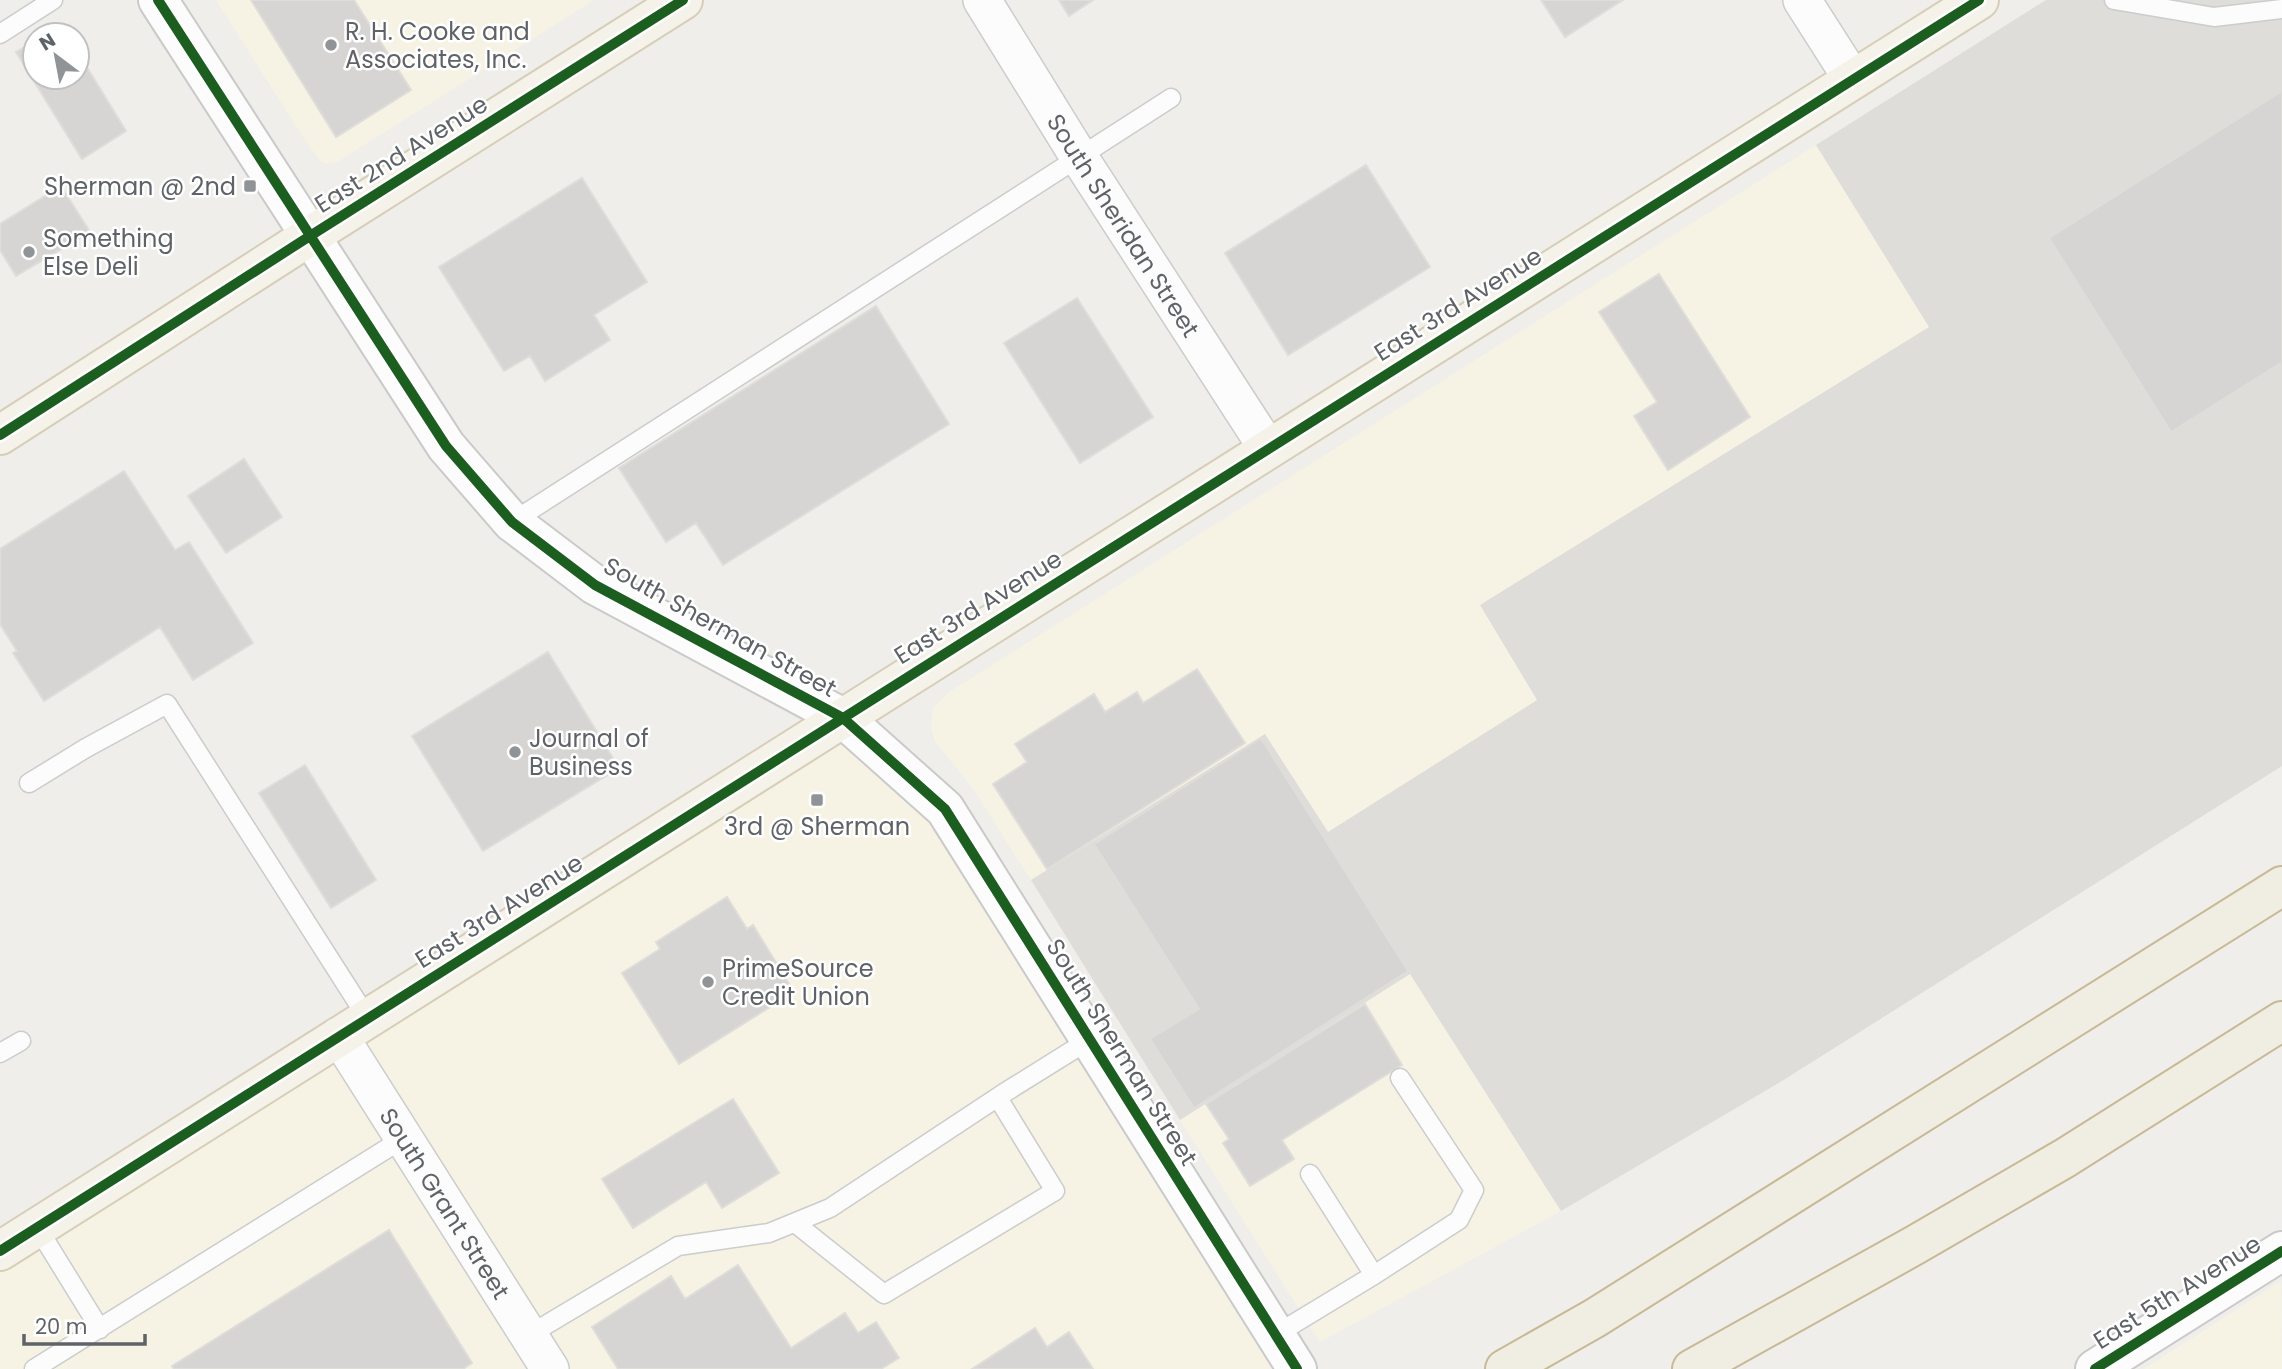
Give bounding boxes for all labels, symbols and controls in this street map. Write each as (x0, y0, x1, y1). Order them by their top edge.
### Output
place label: R. H. Cooke and Associates, Inc. (345, 15, 530, 76)
north arrow (21, 21, 91, 91)
text: N (34, 27, 60, 57)
marker: R. H. Cooke and Associates, Inc. (323, 37, 339, 53)
street label: East 2nd Avenue (308, 88, 494, 220)
street label: South Sheridan Street (1040, 107, 1208, 343)
place label: Sherman @ 2nd (44, 170, 236, 203)
marker: Sherman @ 2nd (242, 178, 258, 194)
place label: Something Else Deli (43, 222, 174, 283)
street label: East 3rd Avenue (1368, 239, 1548, 369)
marker: Something Else Deli (21, 244, 37, 260)
street label: East 3rd Avenue (888, 542, 1068, 672)
street label: South Sherman Street (598, 549, 842, 705)
place label: Journal of Business (529, 722, 649, 783)
marker: Journal of Business (507, 744, 523, 760)
marker: 3rd @ Sherman (809, 792, 825, 808)
place label: 3rd @ Sherman (724, 810, 910, 843)
street label: East 3rd Avenue (409, 846, 589, 976)
street label: South Sherman Street (1039, 932, 1205, 1172)
place label: PrimeSource Credit Union (722, 952, 874, 1013)
marker: PrimeSource Credit Union (700, 974, 716, 990)
street label: South Grant Street (372, 1101, 518, 1305)
street label: East 5th Avenue (2087, 1227, 2267, 1357)
scale bar (24, 1302, 145, 1346)
text: 20 m (35, 1312, 88, 1341)

